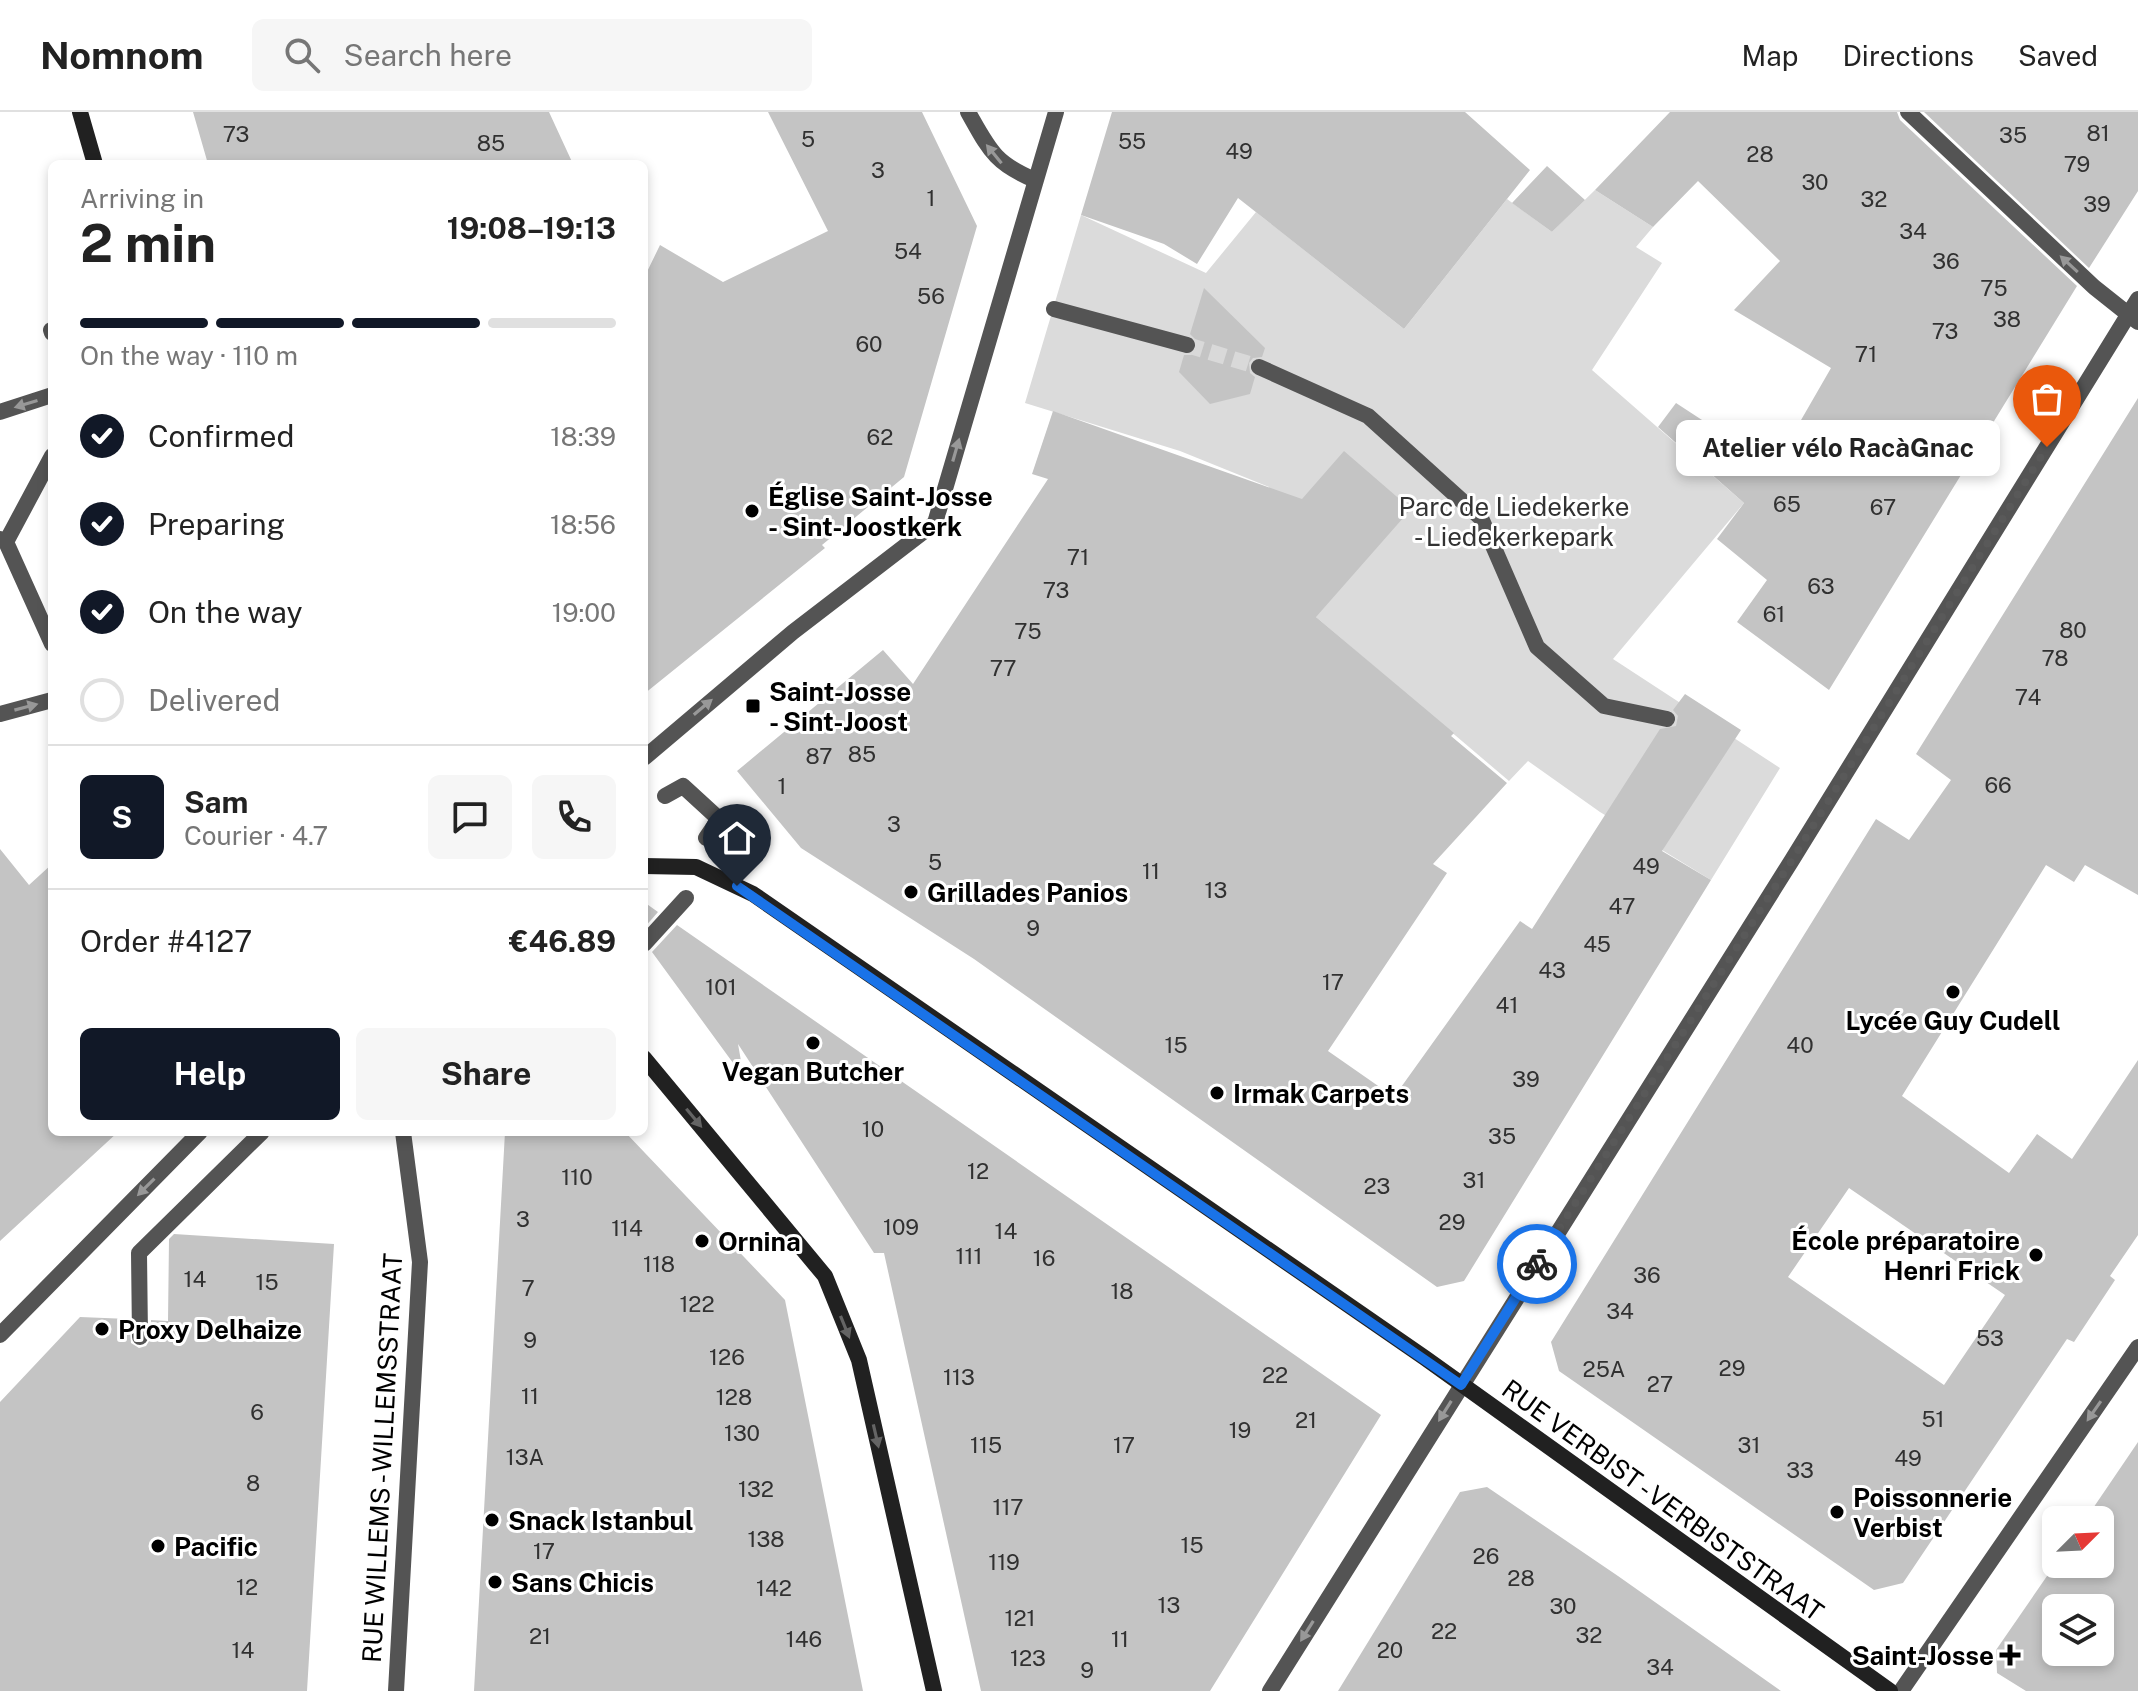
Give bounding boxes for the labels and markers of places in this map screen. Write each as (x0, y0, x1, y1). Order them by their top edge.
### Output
pin (2013, 365, 2081, 447)
callout: Atelier vélo RacàGnac (1675, 419, 1999, 475)
place label: Église Saint-Josse - Sint-Joostkerk (768, 481, 993, 542)
marker: Église Saint-Josse - Sint-Joostkerk (743, 502, 761, 520)
place label: Saint-Josse - Sint-Joost (769, 676, 911, 737)
marker: Saint-Josse - Sint-Joost (744, 697, 762, 715)
pin (703, 804, 771, 886)
place label: Grillades Panios (927, 877, 1128, 908)
marker: Grillades Panios (902, 883, 920, 901)
marker: Lycée Guy Cudell (1944, 983, 1962, 1001)
place label: Lycée Guy Cudell (1845, 1005, 2061, 1036)
marker: Vegan Butcher (804, 1034, 822, 1052)
place label: Vegan Butcher (722, 1056, 905, 1087)
place label: Irmak Carpets (1233, 1078, 1409, 1109)
marker: Irmak Carpets (1208, 1084, 1226, 1102)
place label: École préparatoire Henri Frick (1791, 1225, 2020, 1286)
place label: Ornina (718, 1226, 801, 1257)
marker: Ornina (693, 1232, 711, 1250)
marker: École préparatoire Henri Frick (2027, 1246, 2045, 1264)
place label: Proxy Delhaize (118, 1314, 302, 1345)
marker: Proxy Delhaize (93, 1320, 111, 1338)
place label: Poissonnerie Verbist (1853, 1482, 2012, 1543)
marker: Poissonnerie Verbist (1828, 1503, 1846, 1521)
place label: Snack Istanbul (508, 1505, 694, 1536)
marker: Snack Istanbul (483, 1511, 501, 1529)
place label: Pacific (174, 1531, 258, 1562)
marker: Pacific (149, 1537, 167, 1555)
place label: Sans Chicis (511, 1567, 654, 1598)
marker: Sans Chicis (486, 1573, 504, 1591)
place label: Saint-Josse (1852, 1640, 1994, 1671)
marker: Saint-Josse (2001, 1646, 2019, 1664)

